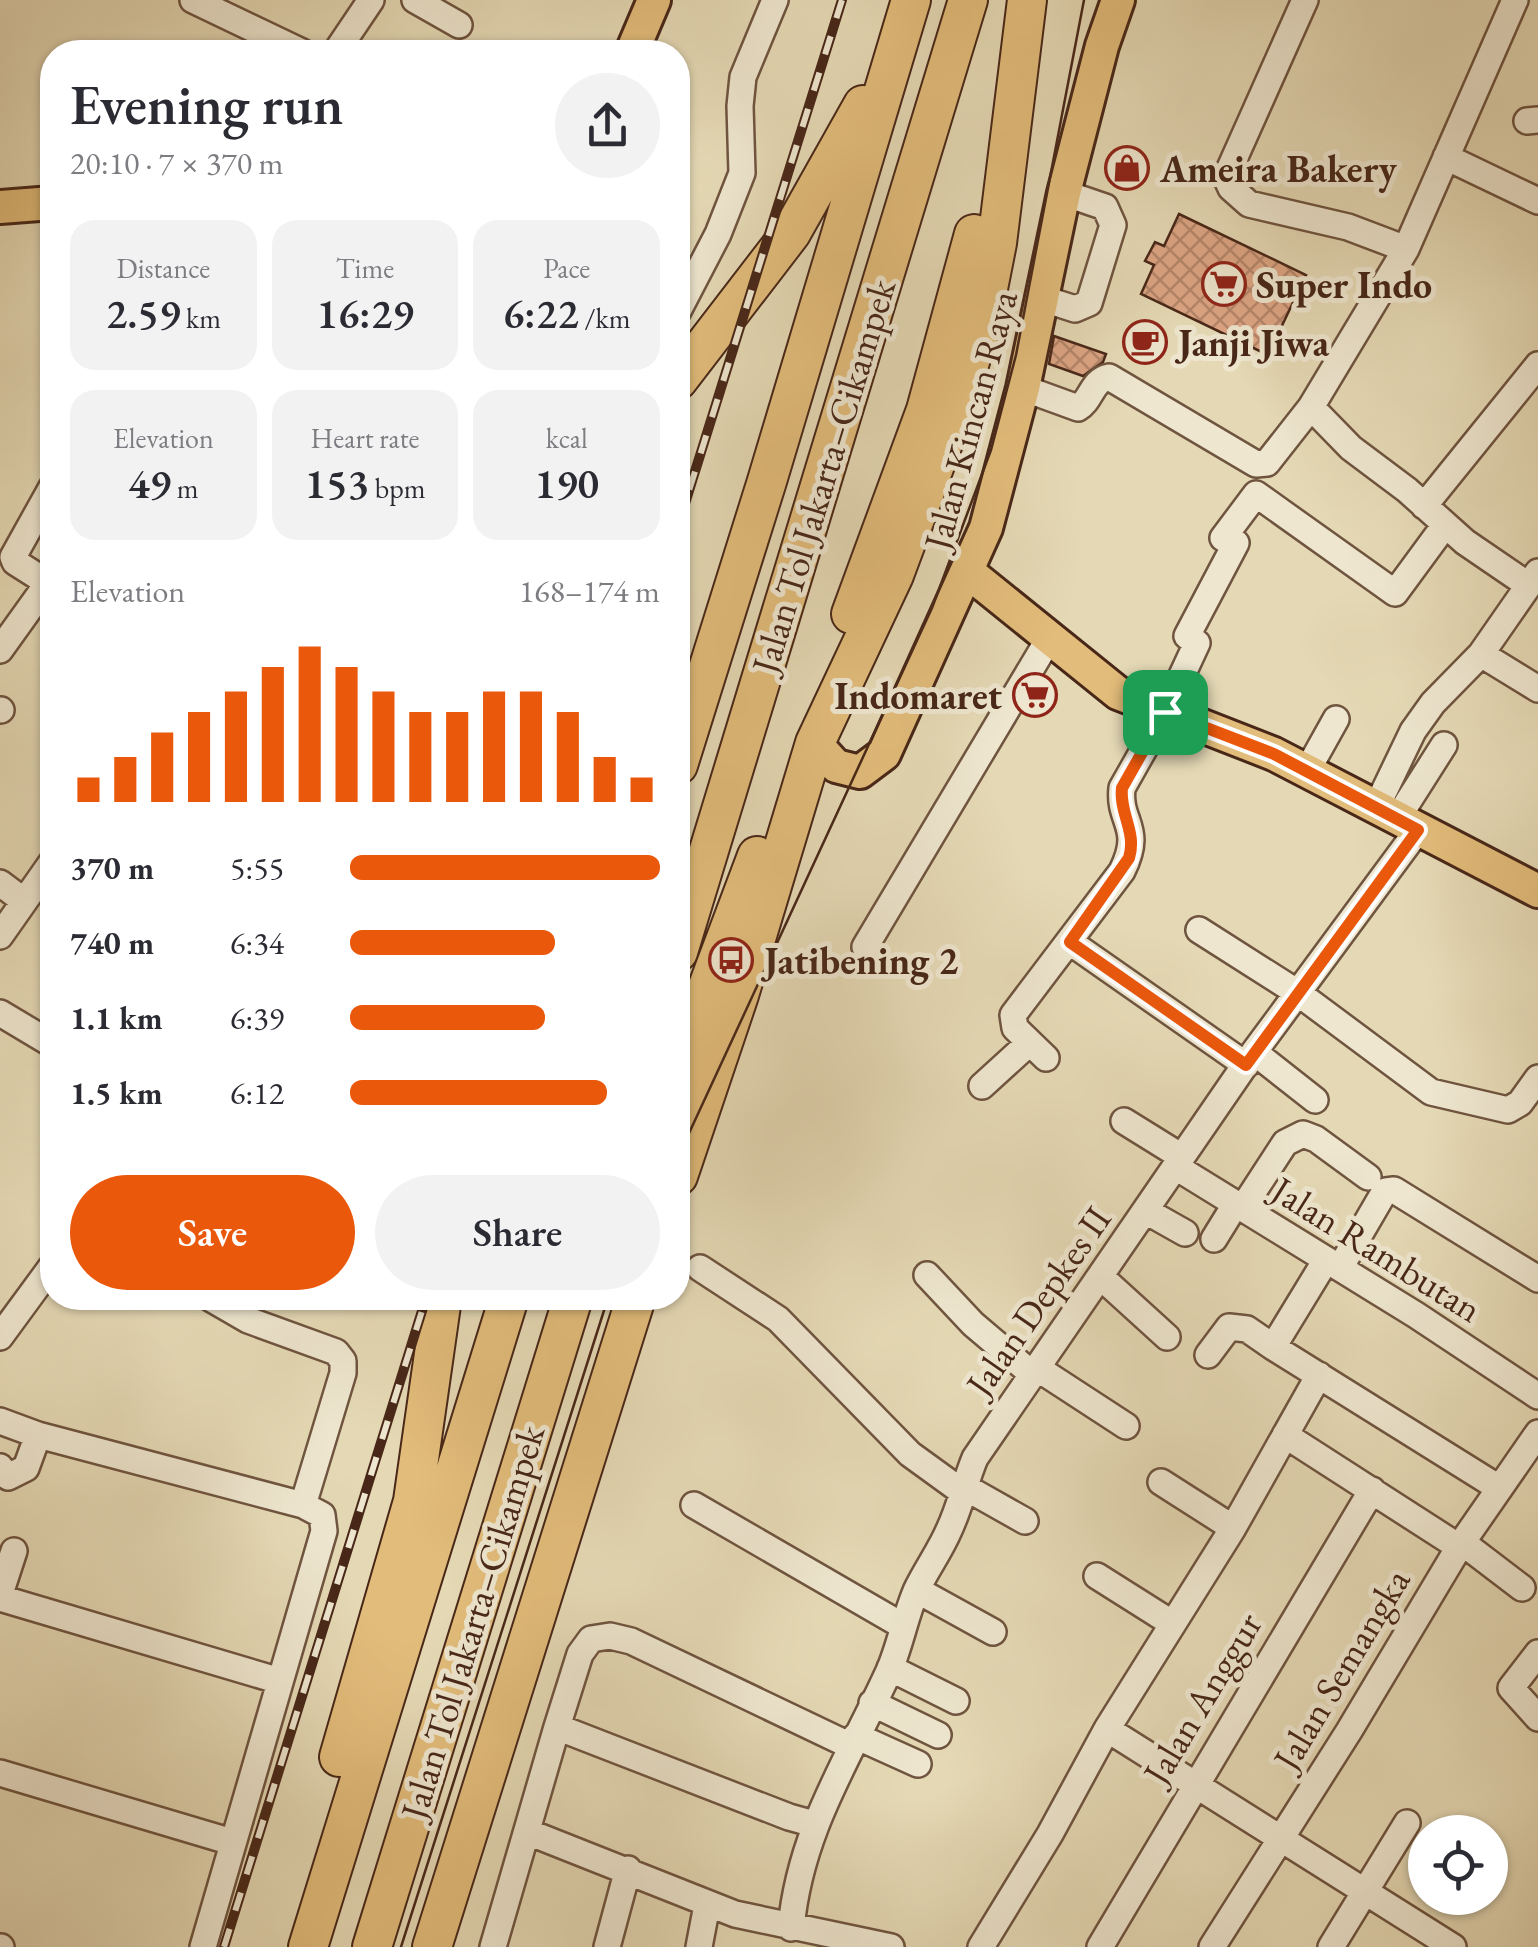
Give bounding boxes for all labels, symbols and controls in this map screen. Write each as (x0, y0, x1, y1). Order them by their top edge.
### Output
text: Evening run (70, 69, 343, 140)
button: share (555, 73, 660, 178)
text: 20:10 · 7 × 370 m (70, 142, 283, 184)
place label: Ameira Bakery (1159, 144, 1397, 193)
shop icon: Ameira Bakery (1104, 145, 1150, 191)
text: Distance (117, 250, 210, 286)
text: Time (336, 250, 394, 286)
text: Pace (543, 250, 590, 286)
place label: Super Indo (1256, 260, 1432, 309)
supermarket icon: Super Indo (1201, 261, 1247, 307)
street label: Jalan Tol Jakarta–Cikampek (739, 272, 907, 682)
street label: Jalan Kincan Raya (911, 284, 1028, 558)
text: 2.59 (106, 286, 180, 341)
text: 16:29 (316, 286, 414, 341)
text: 6:22 (503, 286, 579, 341)
text: km (180, 300, 221, 336)
text: /km (579, 300, 631, 336)
place label: Janji Jiwa (1174, 318, 1329, 367)
cafe icon: Janji Jiwa (1122, 319, 1168, 365)
text: Elevation (113, 420, 214, 456)
text: Heart rate (311, 420, 419, 456)
text: kcal (546, 420, 588, 456)
text: 49 (128, 456, 171, 511)
text: 153 (305, 456, 369, 511)
text: 190 (534, 456, 599, 511)
text: m (171, 470, 199, 506)
text: bpm (369, 470, 425, 506)
text: Elevation (70, 570, 185, 612)
text: 168–174 m (519, 570, 660, 612)
pin (1123, 670, 1208, 755)
place label: Indomaret (834, 671, 1002, 720)
supermarket icon: Indomaret (1012, 672, 1058, 718)
icon: arrive (1138, 685, 1193, 740)
text: 370 m (70, 847, 154, 889)
text: 5:55 (230, 847, 284, 889)
text: 740 m (70, 922, 154, 964)
text: 6:34 (230, 922, 284, 964)
place label: Jatibening 2 (760, 936, 958, 985)
bus stop icon: Jatibening 2 (708, 937, 754, 983)
text: 1.1 km (70, 997, 163, 1039)
text: 6:39 (230, 997, 284, 1039)
text: 1.5 km (70, 1072, 163, 1114)
text: 6:12 (230, 1072, 284, 1114)
street label: Jalan Rambutan (1260, 1163, 1491, 1333)
button: Save (70, 1175, 355, 1290)
button: Share (375, 1175, 660, 1290)
street label: Jalan Depkes II (953, 1196, 1121, 1408)
street label: Jalan Tol Jakarta–Cikampek (388, 1418, 556, 1828)
street label: Jalan Semangka (1260, 1558, 1421, 1781)
street label: Jalan Anggur (1130, 1603, 1273, 1796)
map controls (1408, 1815, 1508, 1915)
button: locate (1408, 1815, 1508, 1915)

